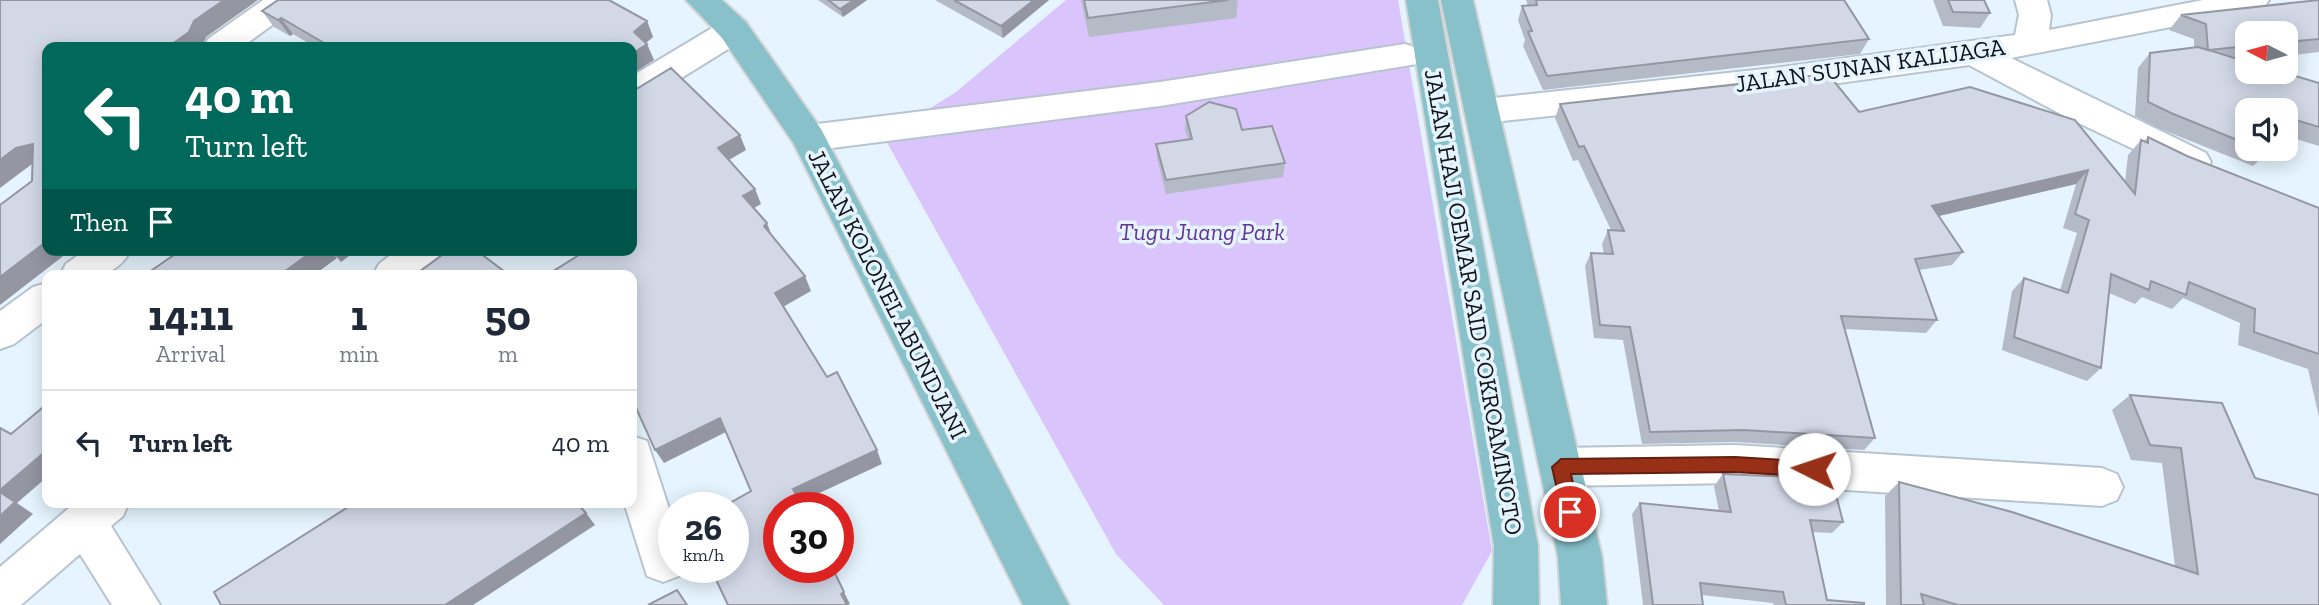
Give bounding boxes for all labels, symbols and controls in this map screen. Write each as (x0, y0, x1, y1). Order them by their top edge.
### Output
north arrow (2235, 21, 2298, 84)
map controls (2235, 21, 2298, 161)
street label: JALAN SUNAN KALIJAGA (1733, 32, 2007, 98)
text: 40 m (185, 67, 293, 126)
street label: JALAN HAJI OEMAR SAID COKROAMINOTO (1419, 67, 1529, 537)
icon: left (70, 70, 161, 161)
button: sound (2235, 98, 2298, 161)
text: Turn left (185, 127, 307, 165)
street label: JALAN KOLONEL ABUNDJANI (802, 144, 974, 444)
icon: arrive (142, 203, 180, 241)
text: Then (70, 206, 128, 238)
park label: Tugu Juang Park (1119, 217, 1285, 246)
text: 14:11 (148, 290, 233, 341)
text: 1 (351, 290, 368, 341)
text: 50 (485, 290, 531, 341)
text: Arrival (156, 340, 225, 368)
text: min (339, 340, 379, 368)
text: m (498, 340, 518, 368)
icon: left (70, 424, 108, 462)
text: Turn left (129, 427, 232, 459)
text: 40 m (552, 427, 609, 459)
position arrow (1777, 432, 1851, 506)
pin (1540, 482, 1600, 542)
speed limit sign: 30 (763, 492, 854, 583)
icon: arrive (1551, 493, 1589, 531)
text: 26 (685, 507, 722, 549)
text: km/h (683, 544, 724, 566)

